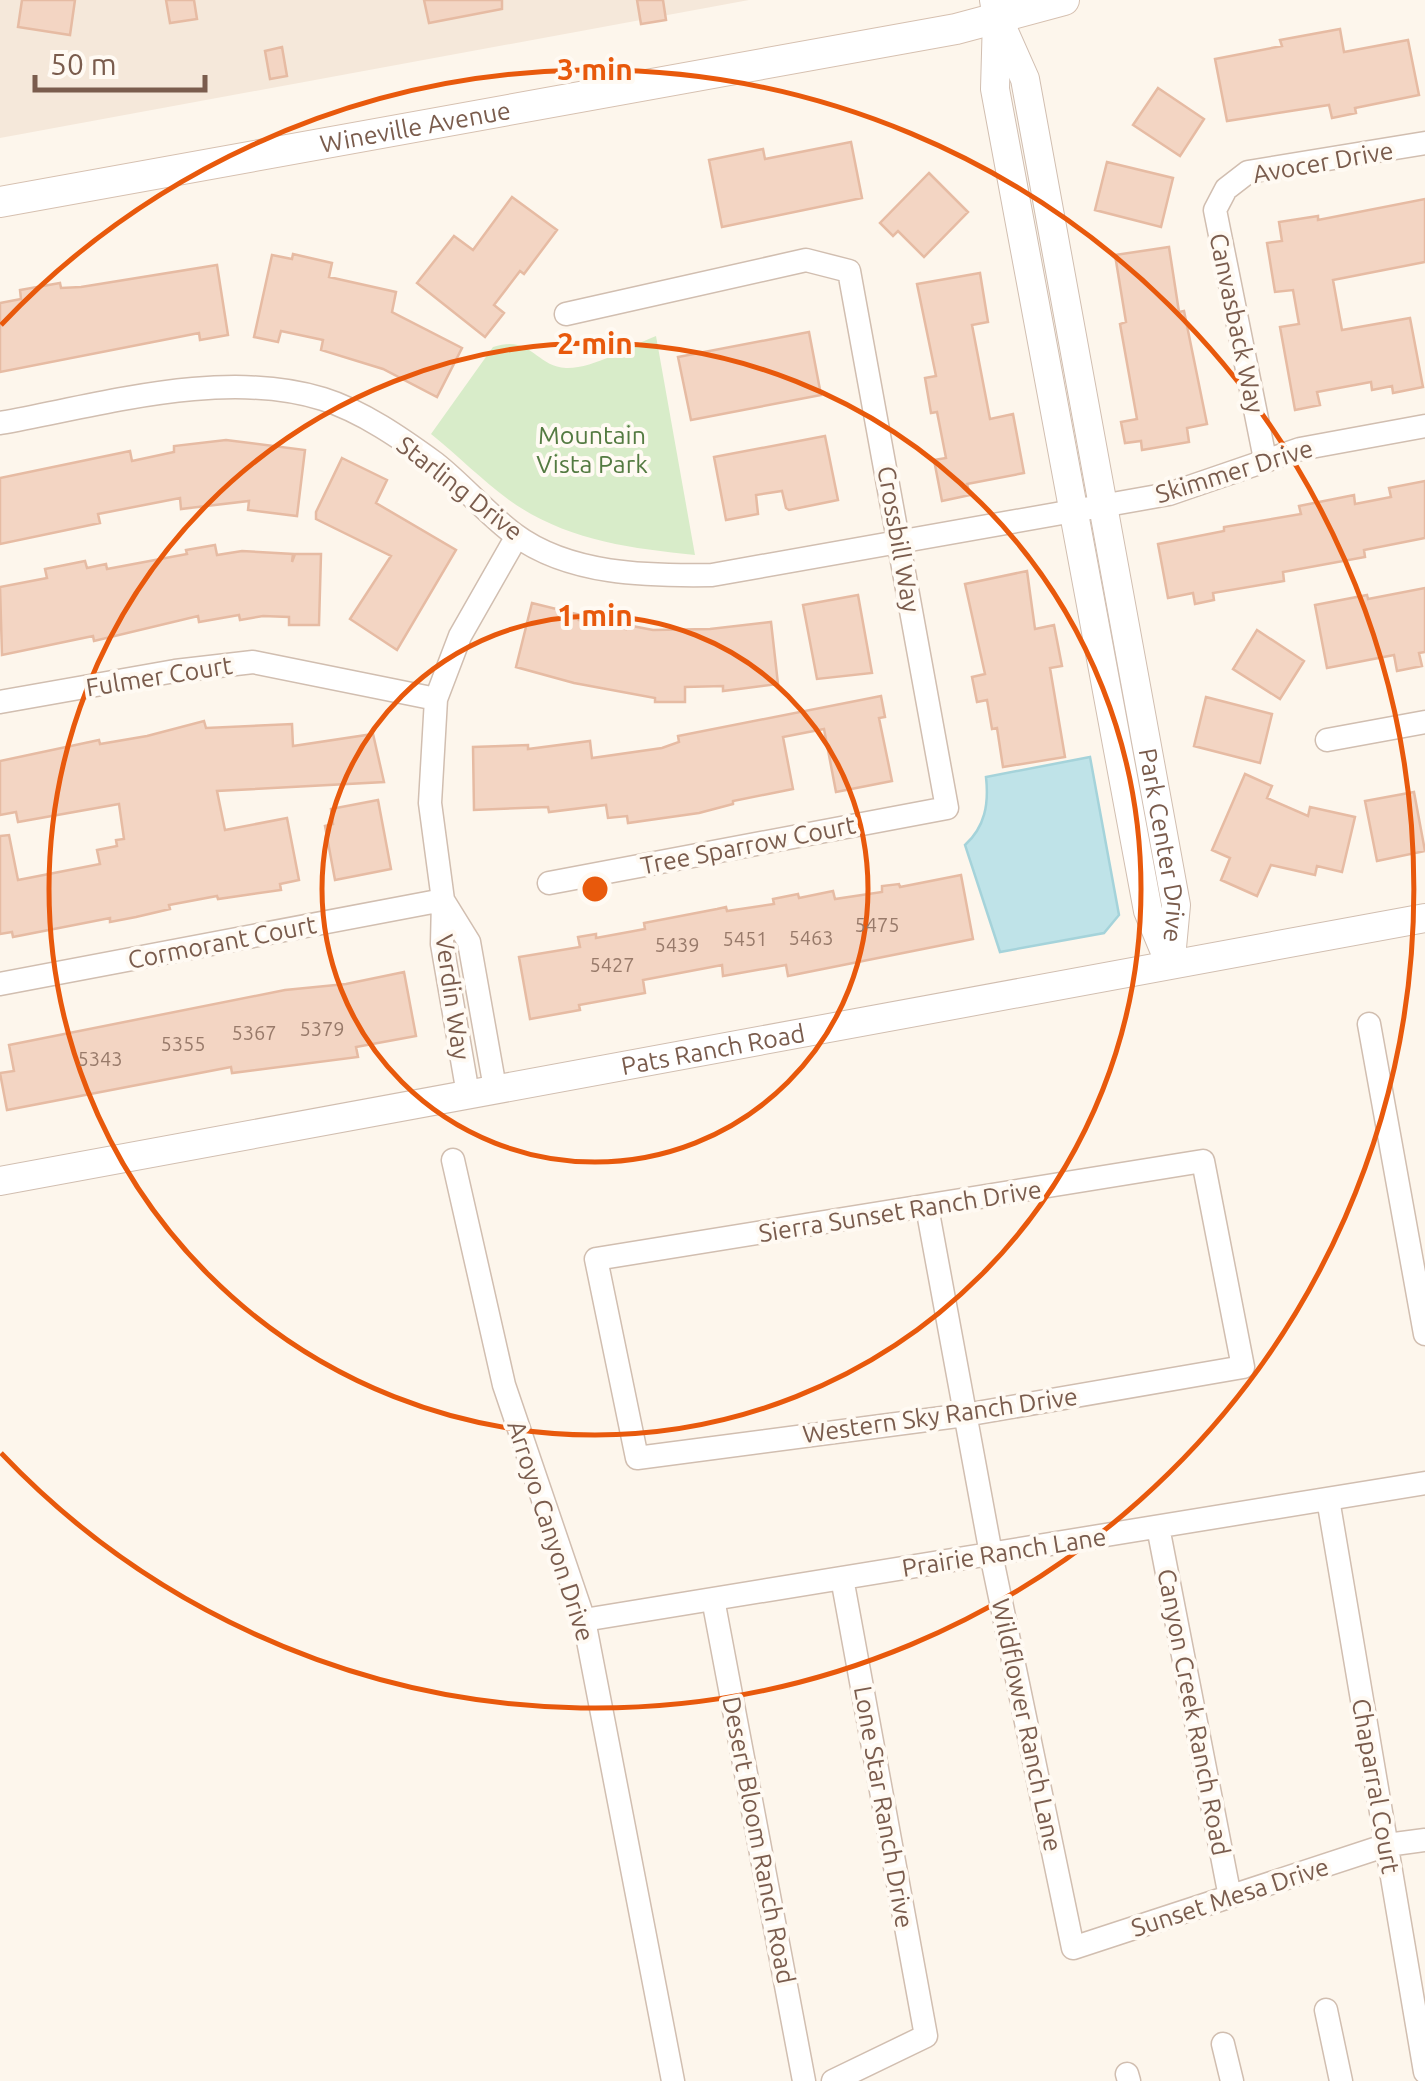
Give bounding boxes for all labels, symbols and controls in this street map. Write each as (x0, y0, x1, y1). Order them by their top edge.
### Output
scale bar (35, 30, 205, 92)
text: 50 m (50, 47, 117, 81)
text: 3 min (557, 52, 633, 86)
street label: Wineville Avenue (318, 96, 513, 158)
street label: Avocer Drive (1250, 136, 1396, 188)
street label: Canvasback Way (1204, 230, 1270, 416)
text: 2 min (557, 326, 633, 360)
park label: Mountain Vista Park (536, 421, 648, 478)
street label: Starling Drive (392, 430, 528, 546)
street label: Skimmer Drive (1152, 434, 1316, 508)
street label: Crossbill Way (872, 464, 926, 614)
text: 1 min (557, 598, 633, 632)
street label: Fulmer Court (84, 651, 234, 701)
street label: Park Center Drive (1134, 746, 1190, 944)
street label: Tree Sparrow Court (638, 810, 858, 880)
centre of rings (577, 871, 613, 907)
street label: Cormorant Court (125, 910, 319, 974)
house number: 5475 (854, 913, 900, 936)
house number: 5463 (788, 926, 834, 949)
house number: 5451 (722, 927, 768, 950)
street label: Verdin Way (430, 932, 476, 1062)
house number: 5439 (654, 933, 700, 956)
house number: 5427 (589, 953, 635, 976)
house number: 5379 (299, 1017, 345, 1040)
street label: Pats Ranch Road (619, 1019, 807, 1080)
house number: 5367 (231, 1021, 277, 1044)
house number: 5355 (160, 1032, 206, 1055)
house number: 5343 (77, 1047, 123, 1070)
street label: Sierra Sunset Ranch Drive (757, 1175, 1043, 1247)
street label: Western Sky Ranch Drive (801, 1382, 1079, 1448)
street label: Arroyo Canyon Drive (502, 1417, 600, 1645)
street label: Prairie Ranch Lane (900, 1522, 1108, 1582)
street label: Canyon Creek Ranch Road (1152, 1566, 1236, 1858)
street label: Wildflower Ranch Lane (986, 1596, 1068, 1854)
street label: Lone Star Ranch Drive (849, 1684, 919, 1930)
street label: Desert Bloom Ranch Road (717, 1694, 801, 1986)
street label: Chaparral Court (1347, 1696, 1405, 1876)
street label: Sunset Mesa Drive (1128, 1852, 1332, 1942)

